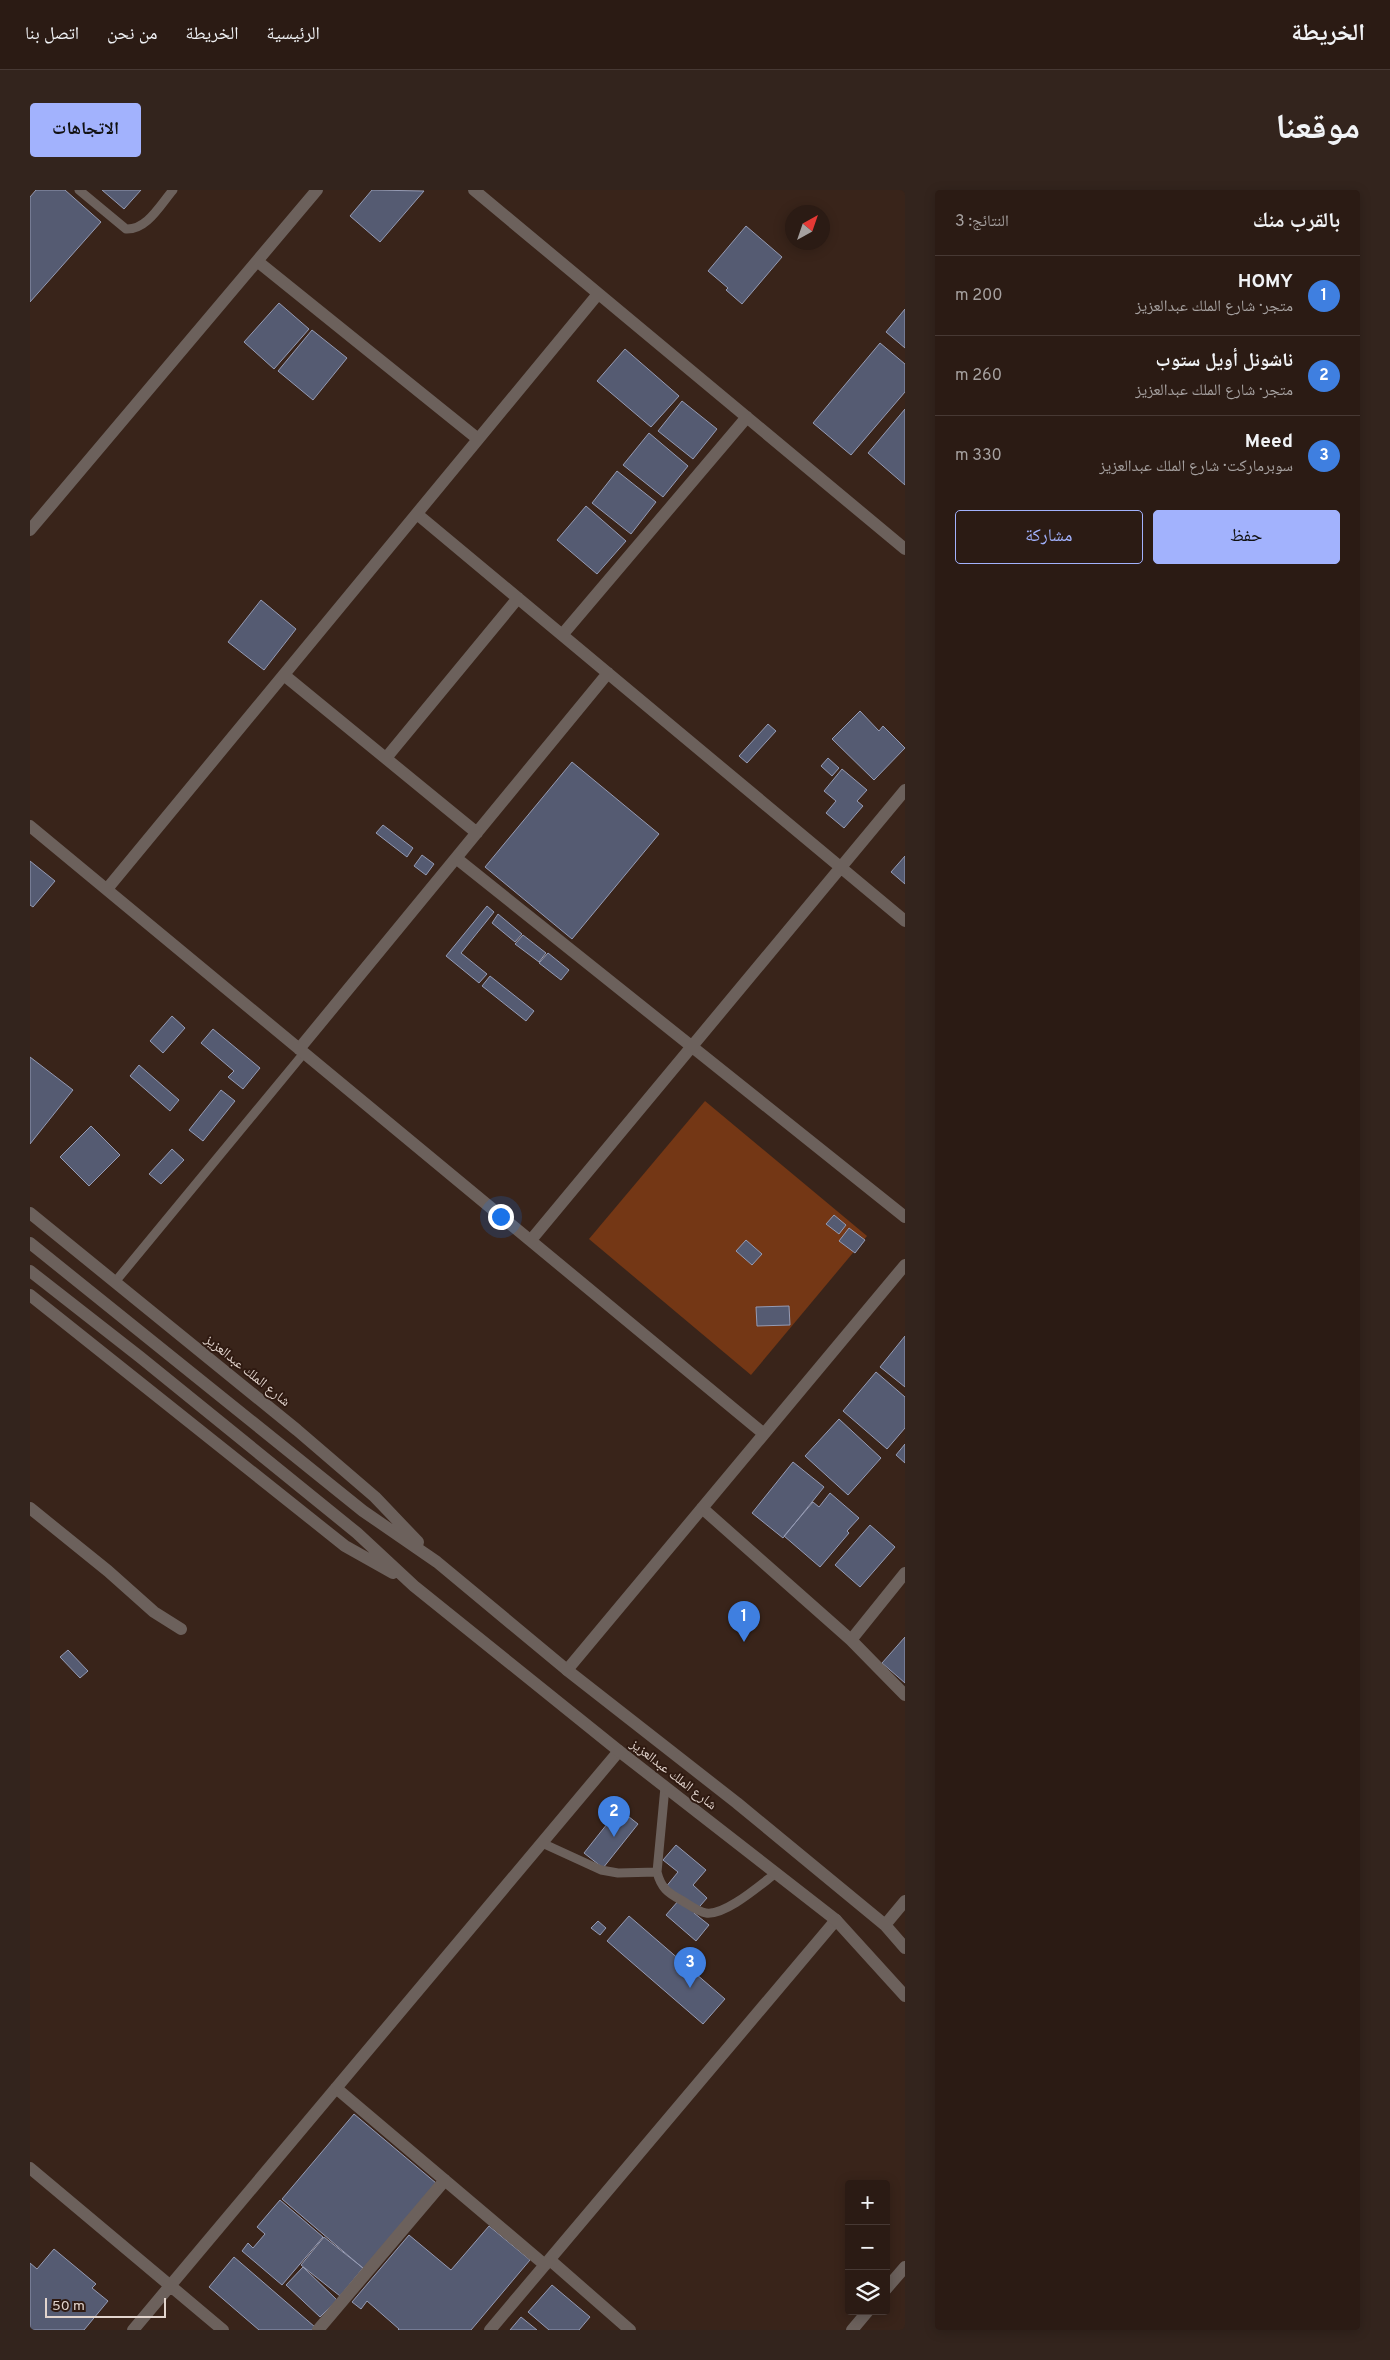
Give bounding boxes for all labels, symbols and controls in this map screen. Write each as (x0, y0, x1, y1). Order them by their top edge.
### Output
text: الخريطة (1291, 19, 1365, 49)
text: اتصل بنا (25, 23, 79, 46)
text: من نحن (107, 23, 158, 46)
text: الخريطة (186, 23, 239, 46)
text: الرئيسية (267, 23, 320, 46)
button: الاتجاهات (30, 103, 141, 157)
text: موقعنا (1275, 107, 1360, 151)
north arrow (785, 205, 830, 250)
text: بالقرب منك (1253, 208, 1340, 235)
text: النتائج: 3 (955, 212, 1009, 232)
text: HOMY (1238, 270, 1293, 294)
text: 200 m (955, 286, 1003, 306)
text: 1 (1321, 286, 1327, 306)
text: متجر · شارع الملك عبدالعزيز (1135, 297, 1293, 317)
text: ناشونل أويل ستوب (1155, 349, 1293, 373)
text: 260 m (955, 366, 1002, 386)
text: 2 (1319, 366, 1329, 386)
text: متجر · شارع الملك عبدالعزيز (1135, 381, 1293, 401)
text: Meed (1245, 430, 1293, 454)
text: 330 m (955, 446, 1002, 466)
text: 3 (1319, 446, 1329, 466)
text: سوبرماركت · شارع الملك عبدالعزيز (1099, 457, 1293, 477)
button: مشاركة (955, 510, 1143, 564)
button: حفظ (1153, 510, 1340, 564)
your location (488, 1204, 514, 1230)
street label: شارع الملك عبدالعزيز (200, 1331, 293, 1411)
pin: 1 (728, 1601, 760, 1642)
street label: شارع الملك عبدالعزيز (626, 1735, 720, 1814)
pin: 2 (598, 1796, 630, 1837)
pin: 3 (674, 1947, 706, 1988)
map controls (845, 2180, 890, 2315)
button: + (845, 2180, 890, 2225)
button: − (845, 2225, 890, 2270)
button: layers (845, 2270, 890, 2315)
scale bar (45, 2295, 166, 2318)
text: 50 m (52, 2298, 85, 2315)

